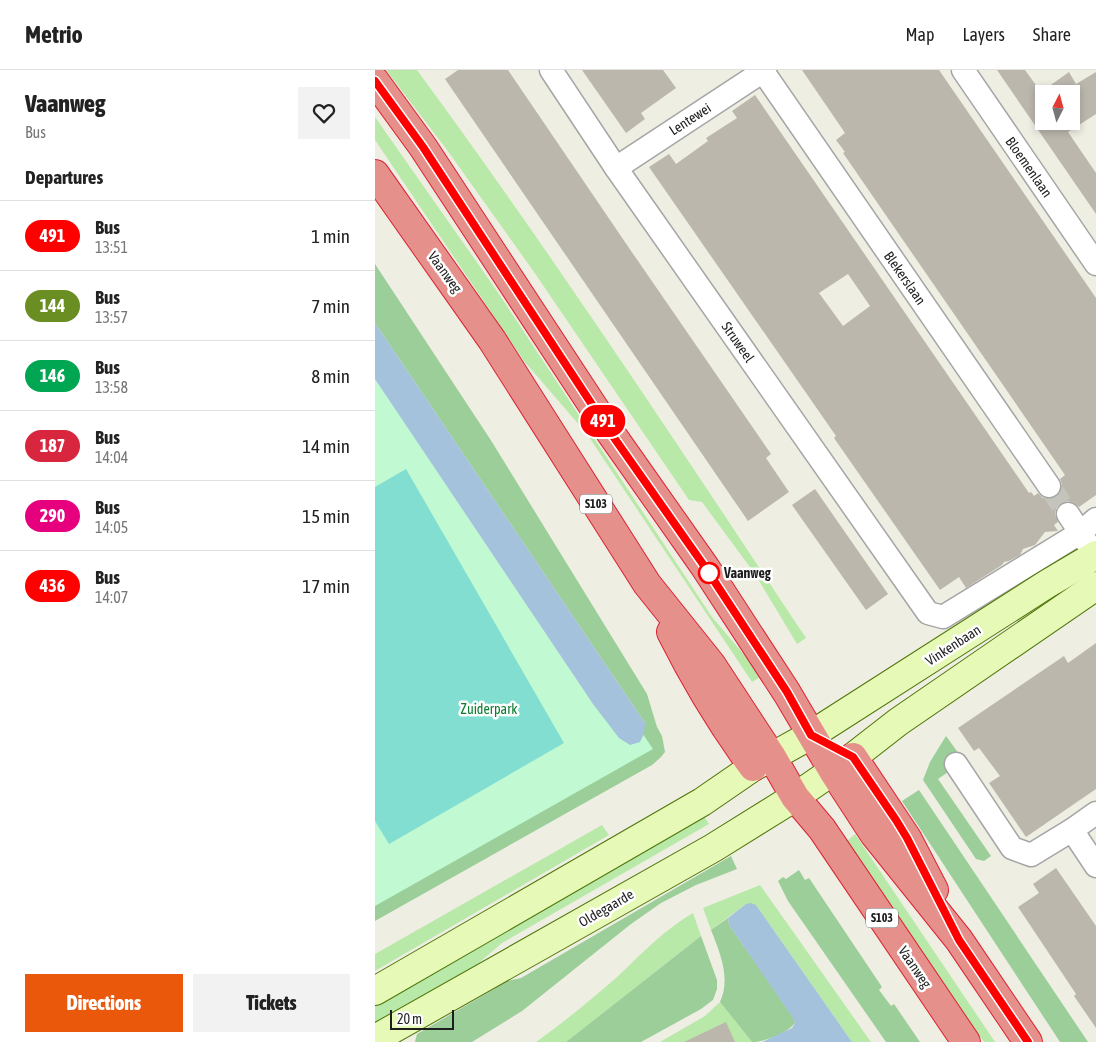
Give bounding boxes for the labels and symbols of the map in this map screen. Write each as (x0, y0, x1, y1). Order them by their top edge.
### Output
north arrow (1035, 85, 1080, 130)
street label: Lentewei (666, 100, 714, 138)
street label: Bloemenlaan (1002, 134, 1056, 200)
street label: Vaanweg (425, 248, 465, 296)
street label: Blekerslaan (881, 248, 929, 308)
street label: Struweel (718, 319, 758, 365)
line badge: 491 (574, 405, 632, 437)
road number: S103 (580, 494, 612, 514)
marker: Vaanweg (698, 562, 720, 584)
place label: Vaanweg (723, 565, 772, 581)
street label: Vinkenbaan (922, 621, 984, 669)
park label: Zuiderpark (461, 701, 517, 717)
street label: Oldegaarde (576, 886, 636, 930)
road number: S103 (866, 908, 898, 928)
street label: Vaanweg (895, 943, 935, 991)
scale bar (390, 1007, 454, 1030)

